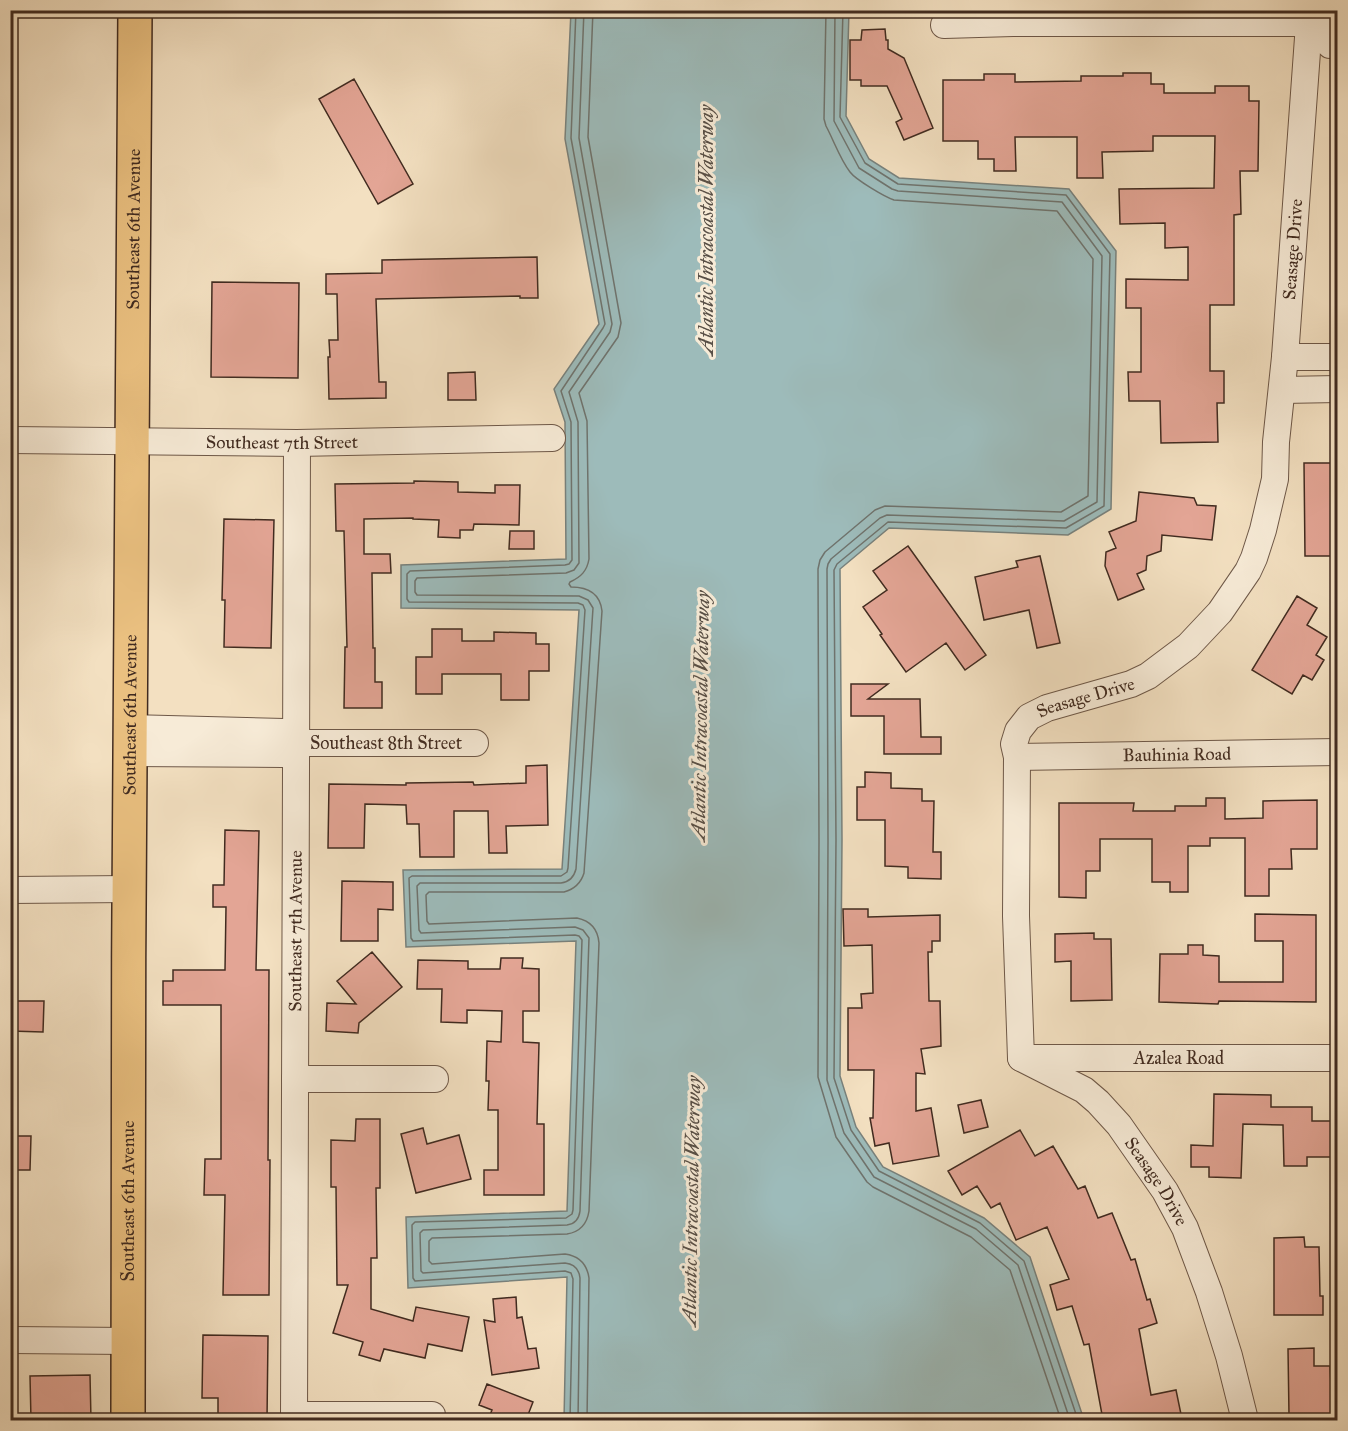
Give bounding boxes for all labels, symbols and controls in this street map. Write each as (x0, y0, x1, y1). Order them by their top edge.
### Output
water label: Atlantic Intracoastal Waterway (694, 103, 718, 357)
street label: Southeast 6th Avenue (122, 149, 145, 310)
street label: Seasage Drive (1278, 198, 1307, 301)
street label: Southeast 7th Street (206, 431, 359, 454)
water label: Atlantic Intracoastal Waterway (686, 589, 714, 843)
street label: Southeast 6th Avenue (119, 634, 142, 796)
street label: Seasage Drive (1033, 673, 1137, 723)
street label: Southeast 8th Street (310, 732, 463, 754)
street label: Bauhinia Road (1122, 743, 1231, 766)
street label: Southeast 7th Avenue (284, 850, 307, 1012)
street label: Azalea Road (1133, 1047, 1224, 1069)
water label: Atlantic Intracoastal Waterway (677, 1074, 705, 1328)
street label: Southeast 6th Avenue (117, 1120, 139, 1282)
street label: Seasage Drive (1120, 1133, 1193, 1230)

